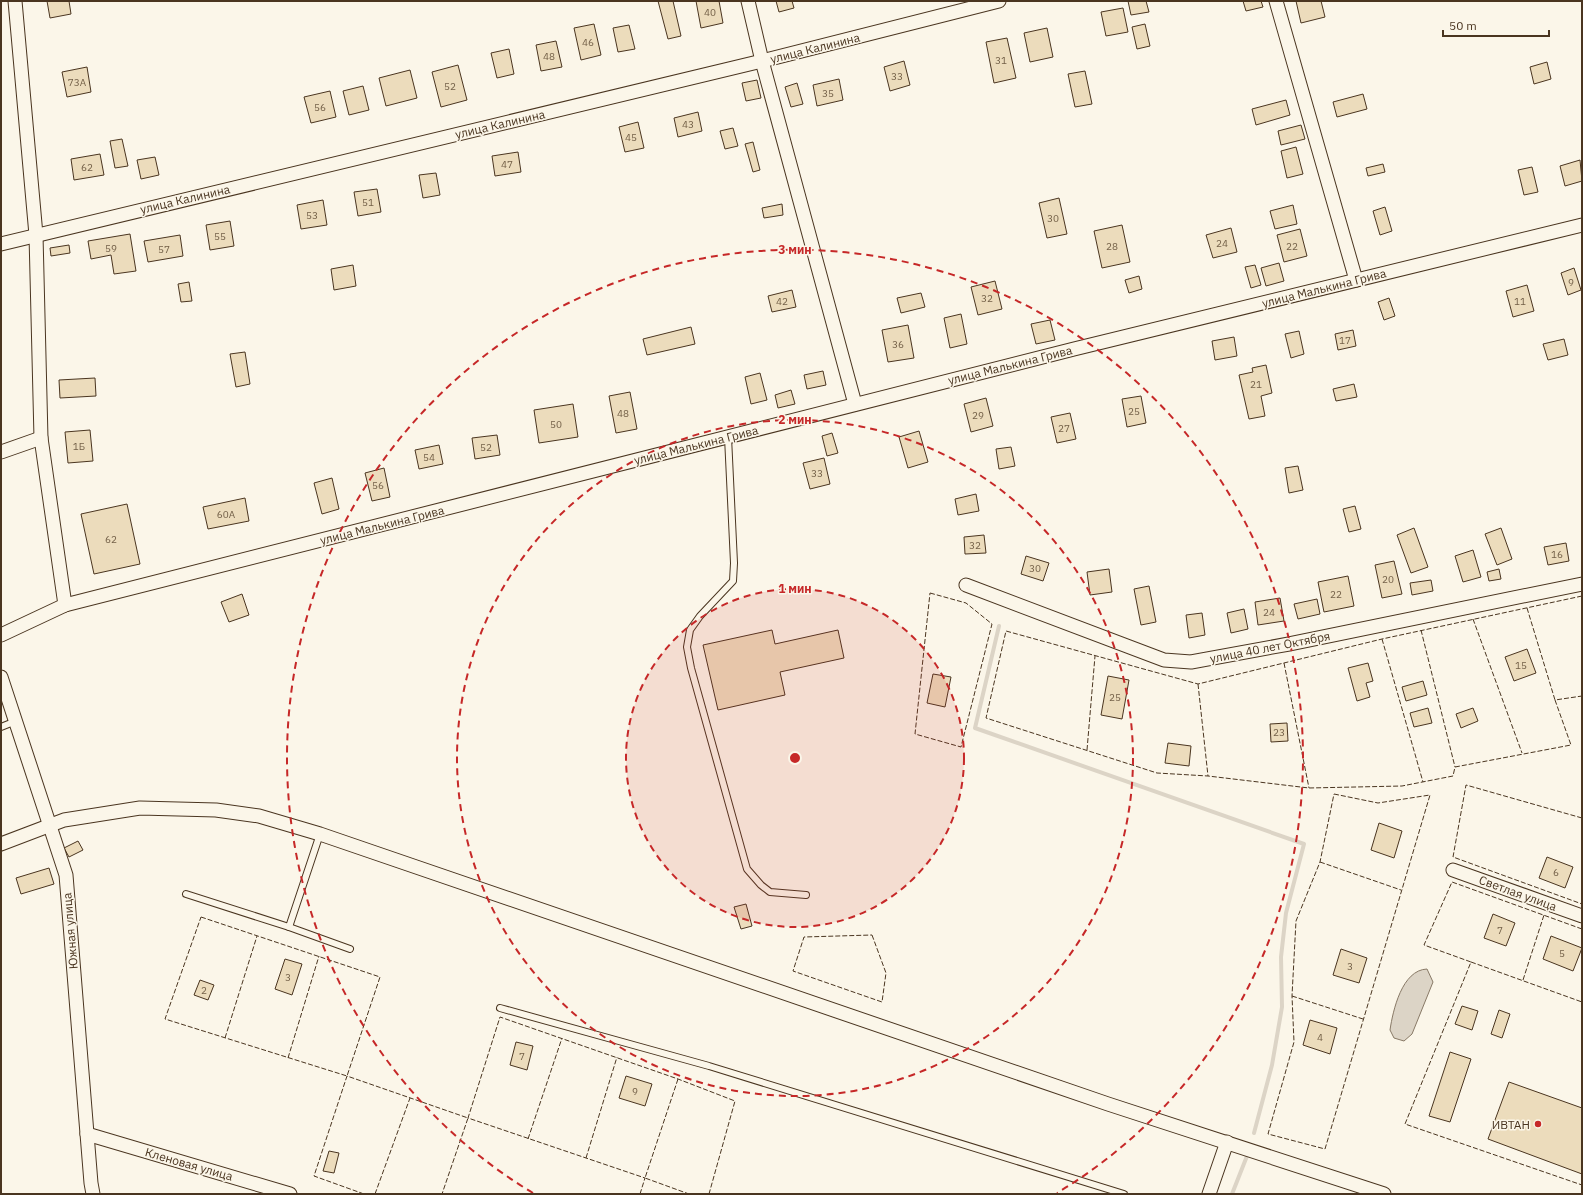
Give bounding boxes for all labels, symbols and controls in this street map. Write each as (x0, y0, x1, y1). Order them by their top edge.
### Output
house number: 40 (704, 6, 716, 19)
scale bar (1443, 12, 1549, 38)
text: 50 m (1449, 18, 1477, 33)
street label: улица Калинина (769, 29, 862, 66)
house number: 46 (582, 36, 594, 49)
house number: 48 (543, 50, 555, 63)
house number: 31 (995, 54, 1007, 67)
house number: 33 (891, 70, 903, 83)
house number: 73А (68, 76, 87, 89)
house number: 52 (444, 80, 456, 93)
house number: 35 (822, 87, 834, 100)
house number: 56 (314, 101, 326, 114)
street label: улица Калинина (454, 106, 547, 142)
house number: 43 (682, 118, 694, 131)
house number: 45 (625, 131, 637, 144)
house number: 47 (501, 158, 513, 171)
house number: 62 (81, 161, 93, 174)
street label: улица Калинина (139, 181, 232, 217)
house number: 51 (362, 196, 374, 209)
house number: 53 (306, 209, 318, 222)
house number: 30 (1047, 212, 1059, 225)
house number: 55 (214, 230, 226, 243)
house number: 24 (1216, 237, 1228, 250)
house number: 28 (1106, 240, 1118, 253)
house number: 22 (1286, 240, 1298, 253)
house number: 59 (105, 242, 117, 255)
text: 3 мин (778, 242, 812, 257)
house number: 57 (158, 243, 170, 256)
street label: улица Малькина Грива (1260, 265, 1388, 311)
house number: 9 (1568, 276, 1574, 289)
house number: 32 (981, 292, 993, 305)
house number: 42 (776, 295, 788, 308)
house number: 11 (1514, 295, 1526, 308)
house number: 17 (1339, 334, 1351, 347)
house number: 36 (892, 338, 904, 351)
street label: улица Малькина Грива (946, 342, 1074, 388)
house number: 21 (1250, 378, 1262, 391)
house number: 25 (1128, 405, 1140, 418)
house number: 48 (617, 407, 629, 420)
house number: 29 (972, 409, 984, 422)
text: 2 мин (778, 412, 812, 427)
house number: 50 (550, 418, 562, 431)
street label: улица Малькина Грива (632, 422, 760, 468)
house number: 27 (1058, 422, 1070, 435)
house number: 1Б (73, 440, 85, 453)
house number: 52 (480, 441, 492, 454)
house number: 54 (423, 451, 435, 464)
house number: 33 (811, 467, 823, 480)
house number: 56 (372, 479, 384, 492)
street label: улица Малькина Грива (318, 502, 446, 548)
house number: 60А (217, 508, 236, 521)
house number: 62 (105, 533, 117, 546)
house number: 32 (969, 539, 981, 552)
house number: 16 (1551, 548, 1563, 561)
house number: 30 (1029, 562, 1041, 575)
house number: 20 (1382, 573, 1394, 586)
text: 1 мин (778, 581, 812, 596)
house number: 22 (1330, 588, 1342, 601)
house number: 24 (1263, 606, 1275, 619)
street label: улица 40 лет Октября (1209, 628, 1331, 666)
house number: 15 (1515, 659, 1527, 672)
house number: 25 (1109, 691, 1121, 704)
house number: 23 (1273, 726, 1285, 739)
centre of rings (788, 751, 802, 765)
house number: 6 (1553, 866, 1559, 879)
street label: Светлая улица (1477, 872, 1559, 914)
street label: Южная улица (59, 892, 81, 970)
house number: 7 (1497, 924, 1503, 937)
house number: 5 (1559, 947, 1565, 960)
house number: 3 (1347, 960, 1353, 973)
house number: 3 (285, 971, 291, 984)
house number: 2 (201, 984, 207, 997)
house number: 4 (1317, 1031, 1323, 1044)
house number: 7 (519, 1050, 525, 1063)
house number: 9 (632, 1085, 638, 1098)
place label: ИВТАН (1492, 1117, 1530, 1132)
marker: ИВТАН (1533, 1119, 1543, 1129)
street label: Кленовая улица (143, 1144, 235, 1184)

